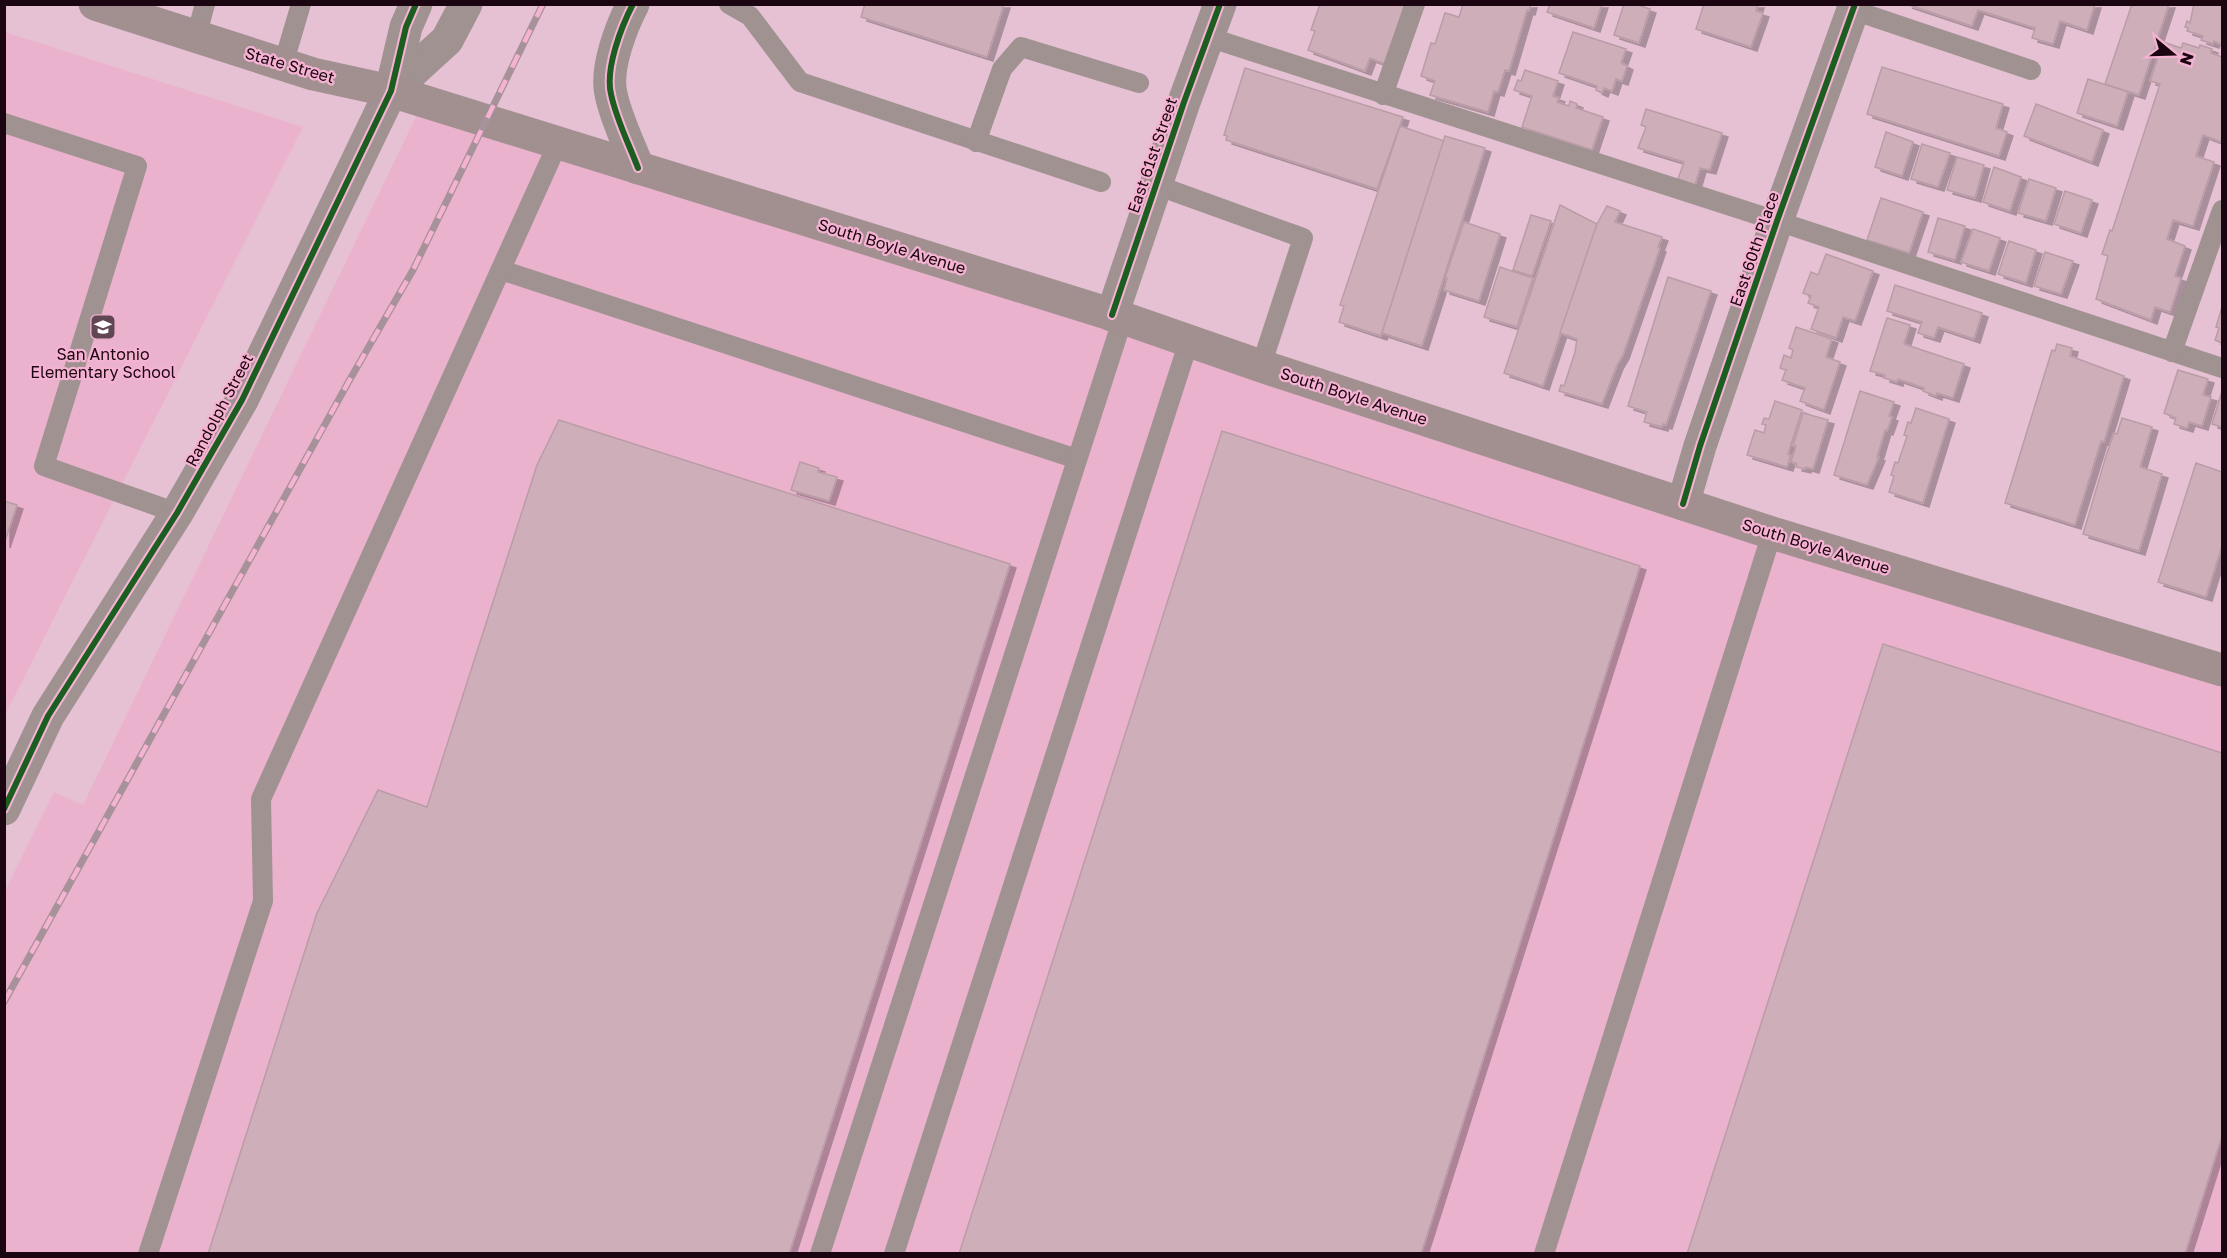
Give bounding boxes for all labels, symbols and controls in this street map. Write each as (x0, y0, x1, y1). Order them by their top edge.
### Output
north arrow (2143, 24, 2203, 84)
street label: State Street (243, 43, 337, 87)
text: N (2176, 50, 2199, 68)
street label: East 61st Street (1123, 94, 1181, 216)
street label: East 60th Place (1725, 189, 1783, 309)
street label: South Boyle Avenue (816, 214, 968, 278)
school or university icon: San Antonio Elementary School (88, 312, 118, 342)
place label: San Antonio Elementary School (30, 344, 176, 382)
street label: Randolph Street (181, 350, 257, 470)
street label: South Boyle Avenue (1278, 363, 1430, 429)
street label: South Boyle Avenue (1740, 514, 1892, 578)

